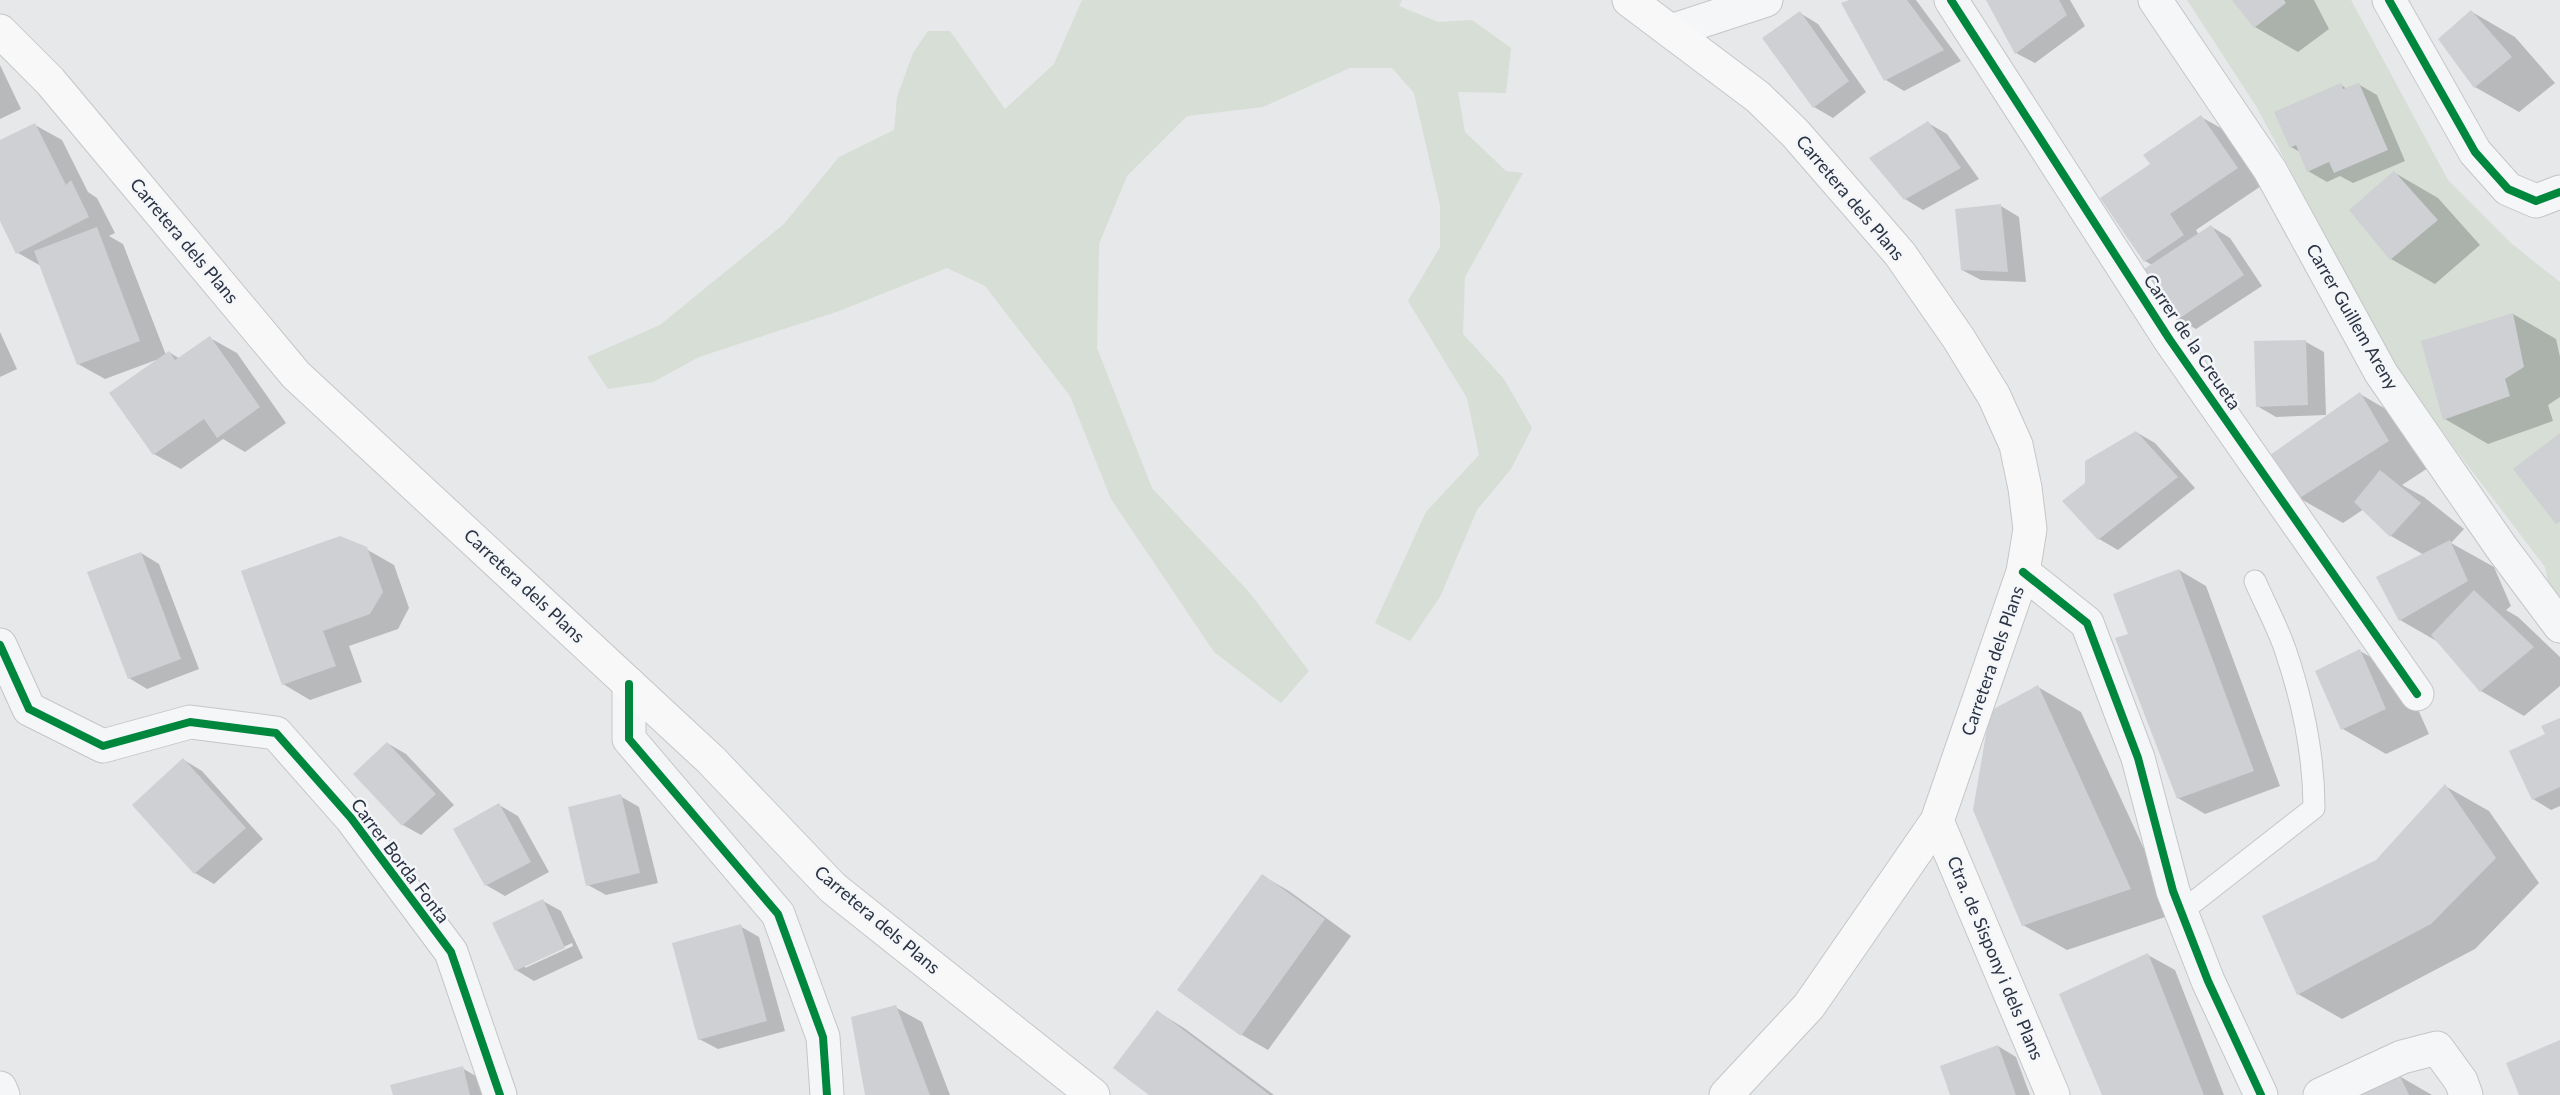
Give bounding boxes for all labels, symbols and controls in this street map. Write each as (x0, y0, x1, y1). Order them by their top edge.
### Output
street label: Carretera dels Plans (1792, 130, 1910, 265)
street label: Carretera dels Plans (126, 173, 244, 308)
street label: Carrer Guillem Areny (2302, 240, 2404, 394)
street label: Carrer de la Creueta (2139, 270, 2246, 413)
street label: Carretera dels Plans (460, 524, 590, 647)
street label: Carretera dels Plans (1956, 583, 2028, 739)
street label: Carrer Borda Fonta (347, 794, 455, 927)
street label: Ctra. de Sispony i dels Plans (1943, 853, 2049, 1063)
street label: Carretera dels Plans (810, 860, 945, 978)

